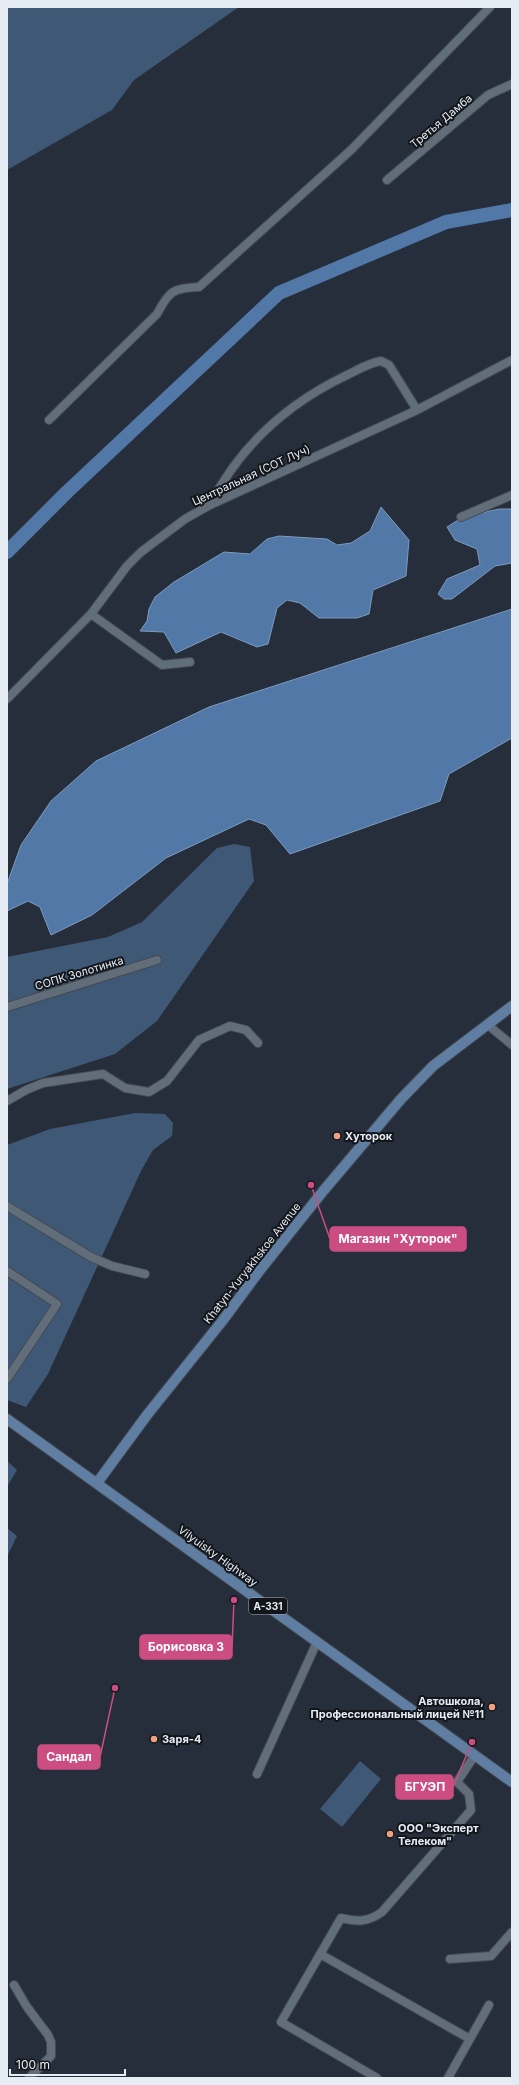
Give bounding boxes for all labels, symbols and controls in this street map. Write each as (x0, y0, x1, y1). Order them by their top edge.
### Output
street label: Третья Дамба (407, 91, 475, 151)
street label: Центральная (СОТ Луч) (190, 441, 312, 509)
street label: СОПК Золотинка (33, 953, 125, 993)
place label: Хуторок (345, 1129, 393, 1143)
marker: Хуторок (332, 1131, 342, 1141)
street label: Khatyn-Yuryakhskoe Avenue (200, 1200, 304, 1326)
callout: Магазин "Хуторок" (330, 1227, 466, 1251)
text: Магазин "Хуторок" (338, 1231, 458, 1246)
street label: Vilyuisky Highway (176, 1522, 260, 1590)
road number: А-331 (249, 1598, 287, 1614)
callout: Борисовка 3 (140, 1635, 232, 1659)
text: Борисовка 3 (148, 1639, 224, 1654)
place label: Автошкола, Профессиональный лицей №11 (310, 1694, 484, 1721)
marker: Автошкола, Профессиональный лицей №11 (487, 1702, 497, 1712)
place label: Заря-4 (162, 1732, 201, 1746)
marker: Заря-4 (149, 1734, 159, 1744)
callout: Сандал (38, 1745, 100, 1769)
text: Сандал (46, 1749, 92, 1764)
callout: БГУЭП (396, 1775, 453, 1799)
text: БГУЭП (405, 1779, 445, 1794)
place label: ООО "Эксперт Телеком" (398, 1821, 479, 1848)
marker: ООО "Эксперт Телеком" (385, 1829, 395, 1839)
scale bar (10, 2051, 125, 2077)
text: 100 m (16, 2057, 50, 2072)

